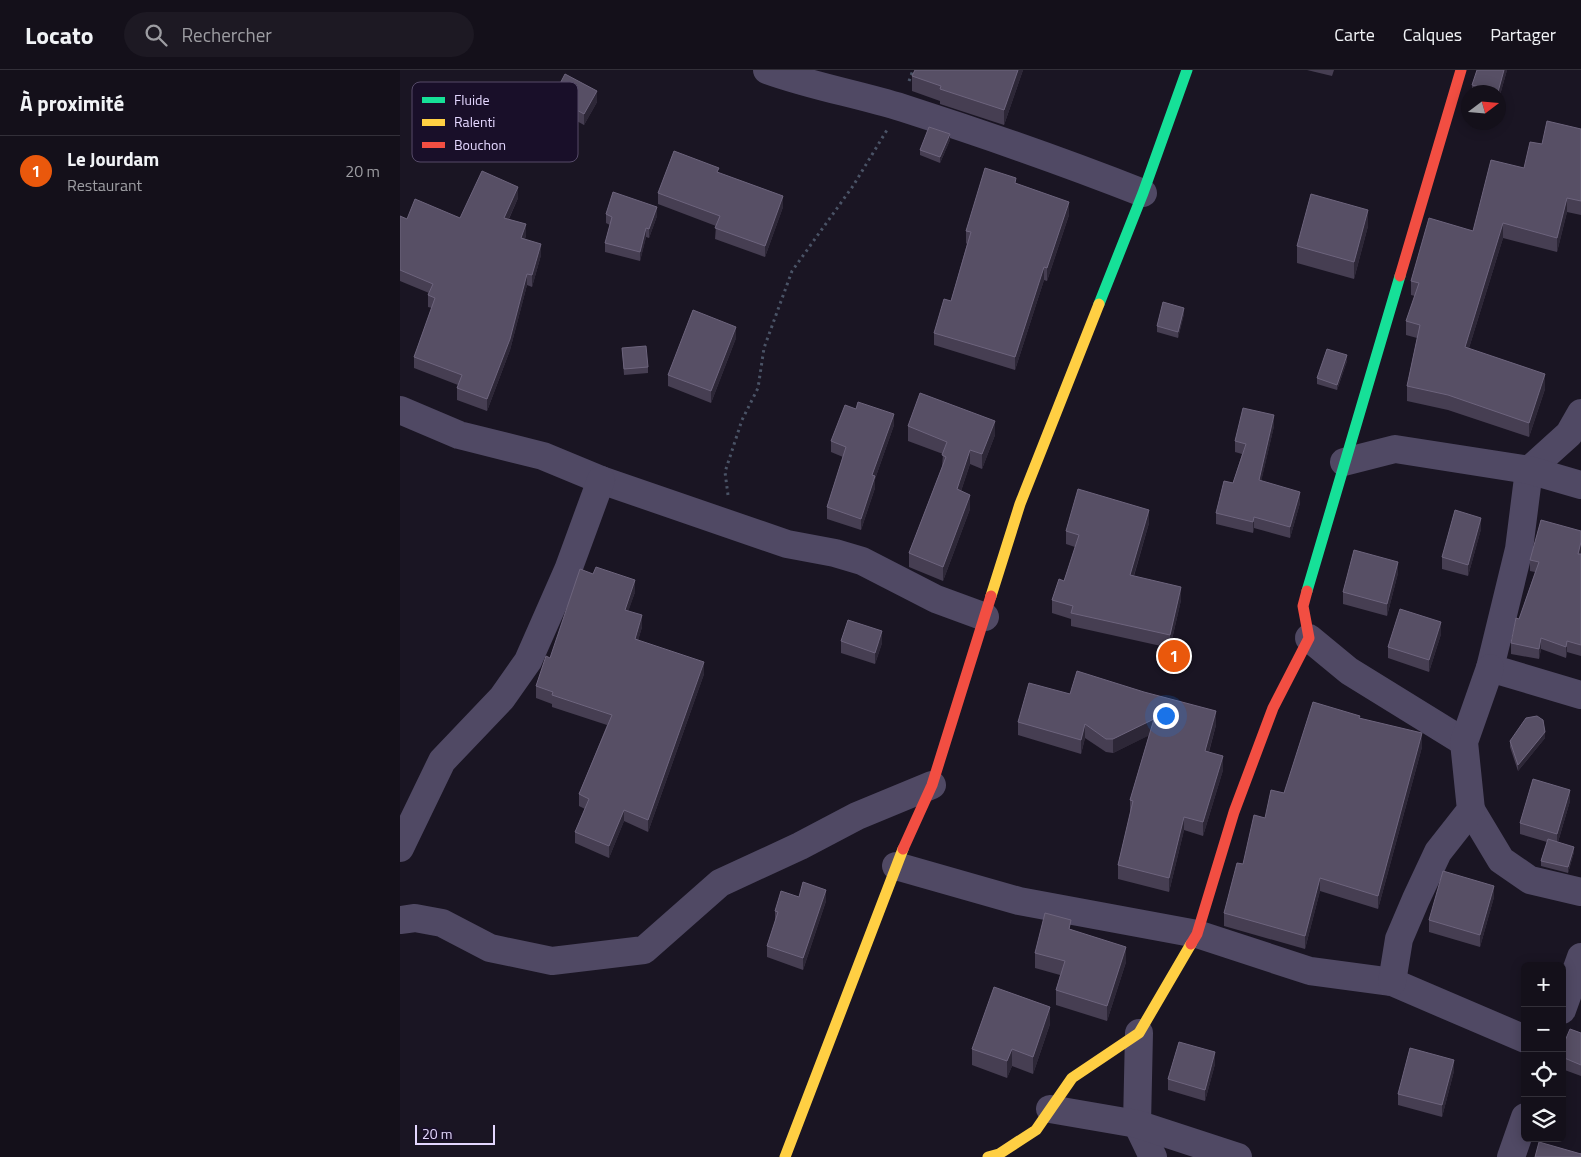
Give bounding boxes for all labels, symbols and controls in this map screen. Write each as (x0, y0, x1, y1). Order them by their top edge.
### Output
search box (124, 12, 474, 57)
text: Locato (25, 17, 94, 53)
text: Rechercher (182, 20, 272, 49)
icon: search (142, 21, 170, 49)
text: Carte (1334, 21, 1375, 48)
text: Calques (1403, 21, 1462, 48)
text: Partager (1490, 21, 1556, 48)
legend (412, 82, 578, 162)
north arrow (1461, 85, 1506, 130)
text: À proximité (20, 87, 124, 119)
text: Fluide (454, 89, 490, 110)
text: Ralenti (454, 111, 495, 132)
text: Bouchon (454, 134, 506, 155)
text: Le Jourdam (67, 144, 159, 173)
text: 1 (32, 159, 40, 183)
text: 20 m (345, 159, 380, 183)
text: Restaurant (67, 173, 142, 197)
pin: 1 (1158, 637, 1190, 675)
your location (1153, 703, 1179, 729)
map controls (1521, 962, 1566, 1142)
button: + (1521, 962, 1566, 1007)
button: − (1521, 1007, 1566, 1052)
button: locate (1521, 1052, 1566, 1097)
button: layers (1521, 1097, 1566, 1142)
scale bar (415, 1122, 495, 1145)
text: 20 m (422, 1123, 452, 1144)

